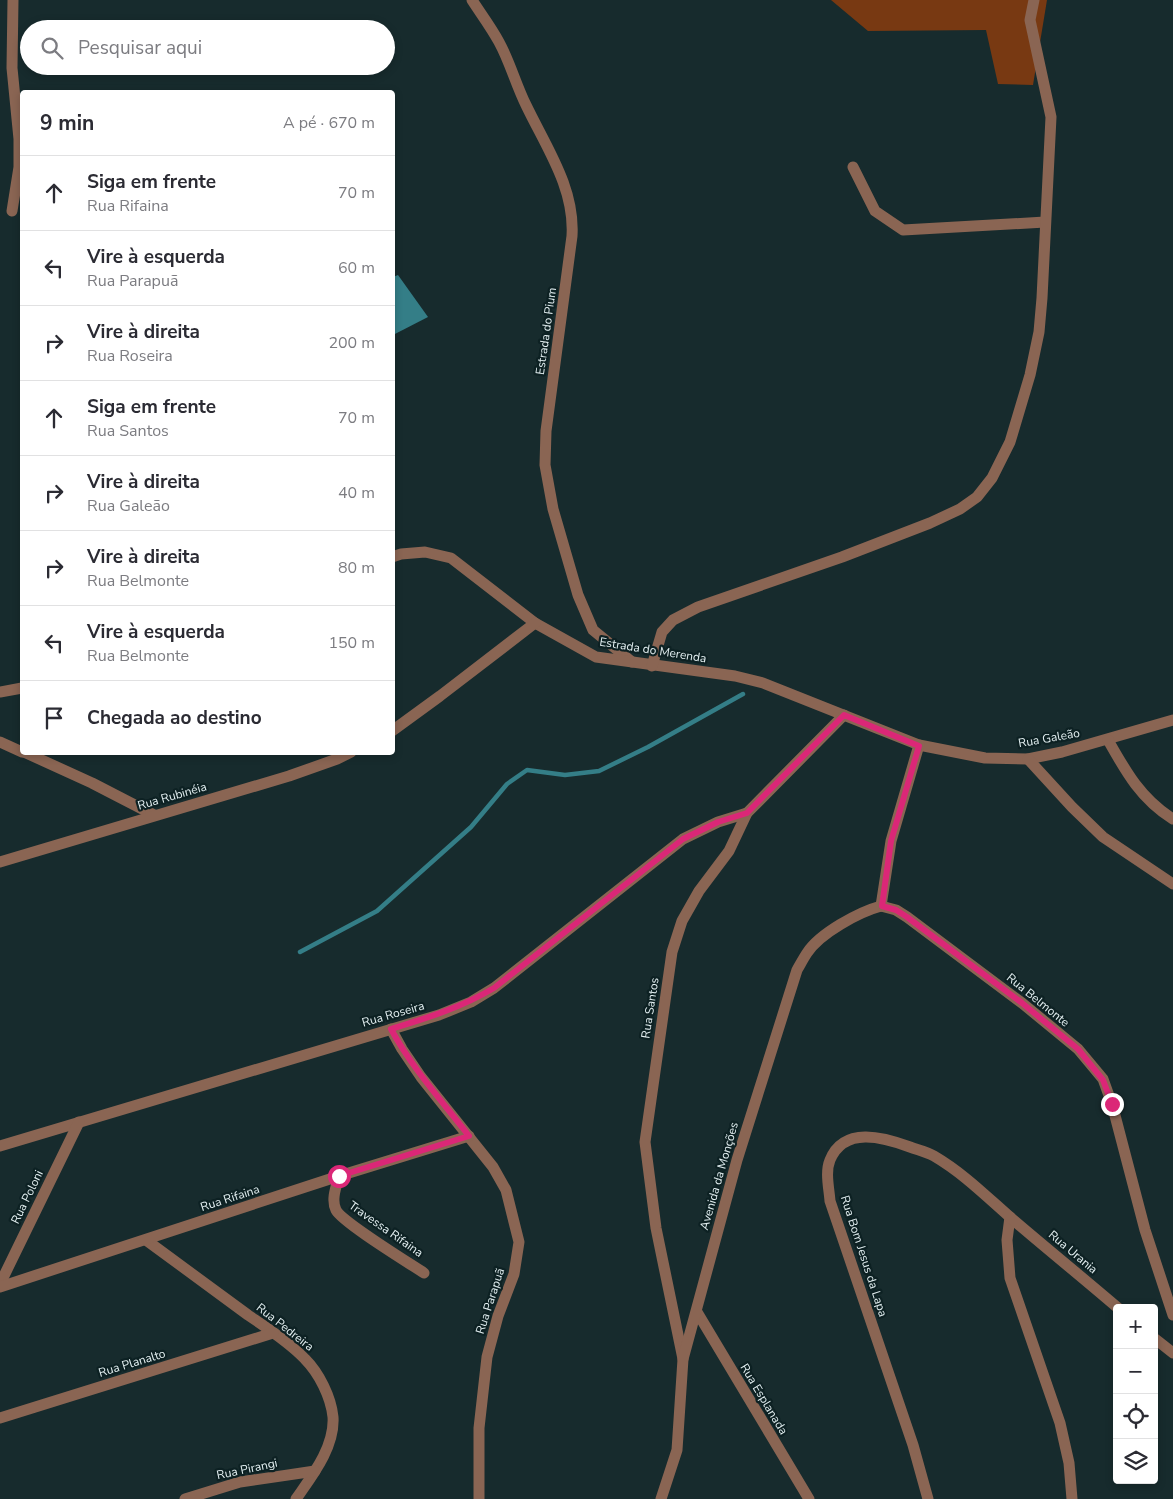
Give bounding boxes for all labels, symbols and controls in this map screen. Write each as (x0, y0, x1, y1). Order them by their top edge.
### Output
search box (20, 20, 395, 75)
icon: search (38, 34, 66, 62)
text: Pesquisar aqui (78, 35, 202, 61)
text: 9 min (40, 109, 94, 137)
text: A pé · 670 m (283, 112, 375, 134)
text: Siga em frente (87, 169, 216, 195)
icon: ahead (40, 179, 68, 207)
text: 70 m (338, 182, 375, 204)
text: Rua Rifaina (87, 195, 169, 217)
text: Vire à esquerda (87, 244, 225, 270)
icon: left (40, 254, 68, 282)
text: 60 m (338, 257, 375, 279)
text: Rua Parapuã (87, 270, 178, 292)
street label: Estrada do Pium (532, 286, 560, 376)
text: Vire à direita (87, 319, 200, 345)
icon: right (40, 329, 68, 357)
text: 200 m (328, 332, 375, 354)
text: Rua Roseira (87, 345, 173, 367)
text: Siga em frente (87, 394, 216, 420)
icon: ahead (40, 404, 68, 432)
text: 70 m (338, 407, 375, 429)
text: Rua Santos (87, 420, 169, 442)
text: Vire à direita (87, 469, 200, 495)
icon: right (40, 479, 68, 507)
text: 40 m (338, 482, 375, 504)
text: Rua Galeão (87, 495, 170, 517)
text: Vire à direita (87, 544, 200, 570)
icon: right (40, 554, 68, 582)
text: 80 m (338, 557, 375, 579)
text: Rua Belmonte (87, 570, 189, 592)
text: Vire à esquerda (87, 619, 225, 645)
icon: left (40, 629, 68, 657)
text: 150 m (328, 632, 375, 654)
street label: Estrada do Merenda (598, 634, 708, 666)
text: Rua Belmonte (87, 645, 189, 667)
icon: arrive (40, 704, 68, 732)
text: Chegada ao destino (87, 705, 262, 731)
street label: Rua Galeão (1017, 725, 1081, 751)
street label: Rua Rubinéia (136, 779, 208, 813)
street label: Rua Belmonte (1003, 970, 1073, 1030)
street label: Rua Santos (637, 976, 663, 1040)
street label: Rua Roseira (360, 997, 426, 1031)
route end (1101, 1093, 1124, 1116)
street label: Avenida da Monções (696, 1120, 742, 1232)
route start (328, 1165, 351, 1188)
street label: Rua Poloni (7, 1167, 47, 1227)
street label: Rua Rifaina (198, 1181, 262, 1215)
street label: Rua Bom Jesus da Lapa (837, 1193, 891, 1319)
street label: Travessa Rifaina (346, 1197, 426, 1261)
street label: Rua Urania (1045, 1227, 1101, 1277)
street label: Rua Parapuã (472, 1266, 508, 1336)
street label: Rua Pedreira (253, 1299, 317, 1355)
map controls (1113, 1304, 1158, 1484)
button: + (1113, 1304, 1158, 1349)
street label: Rua Planalto (97, 1345, 168, 1381)
button: − (1113, 1349, 1158, 1394)
street label: Rua Esplanada (736, 1360, 792, 1438)
button: locate (1113, 1394, 1158, 1439)
button: layers (1113, 1439, 1158, 1484)
street label: Rua Pirangi (215, 1455, 279, 1483)

